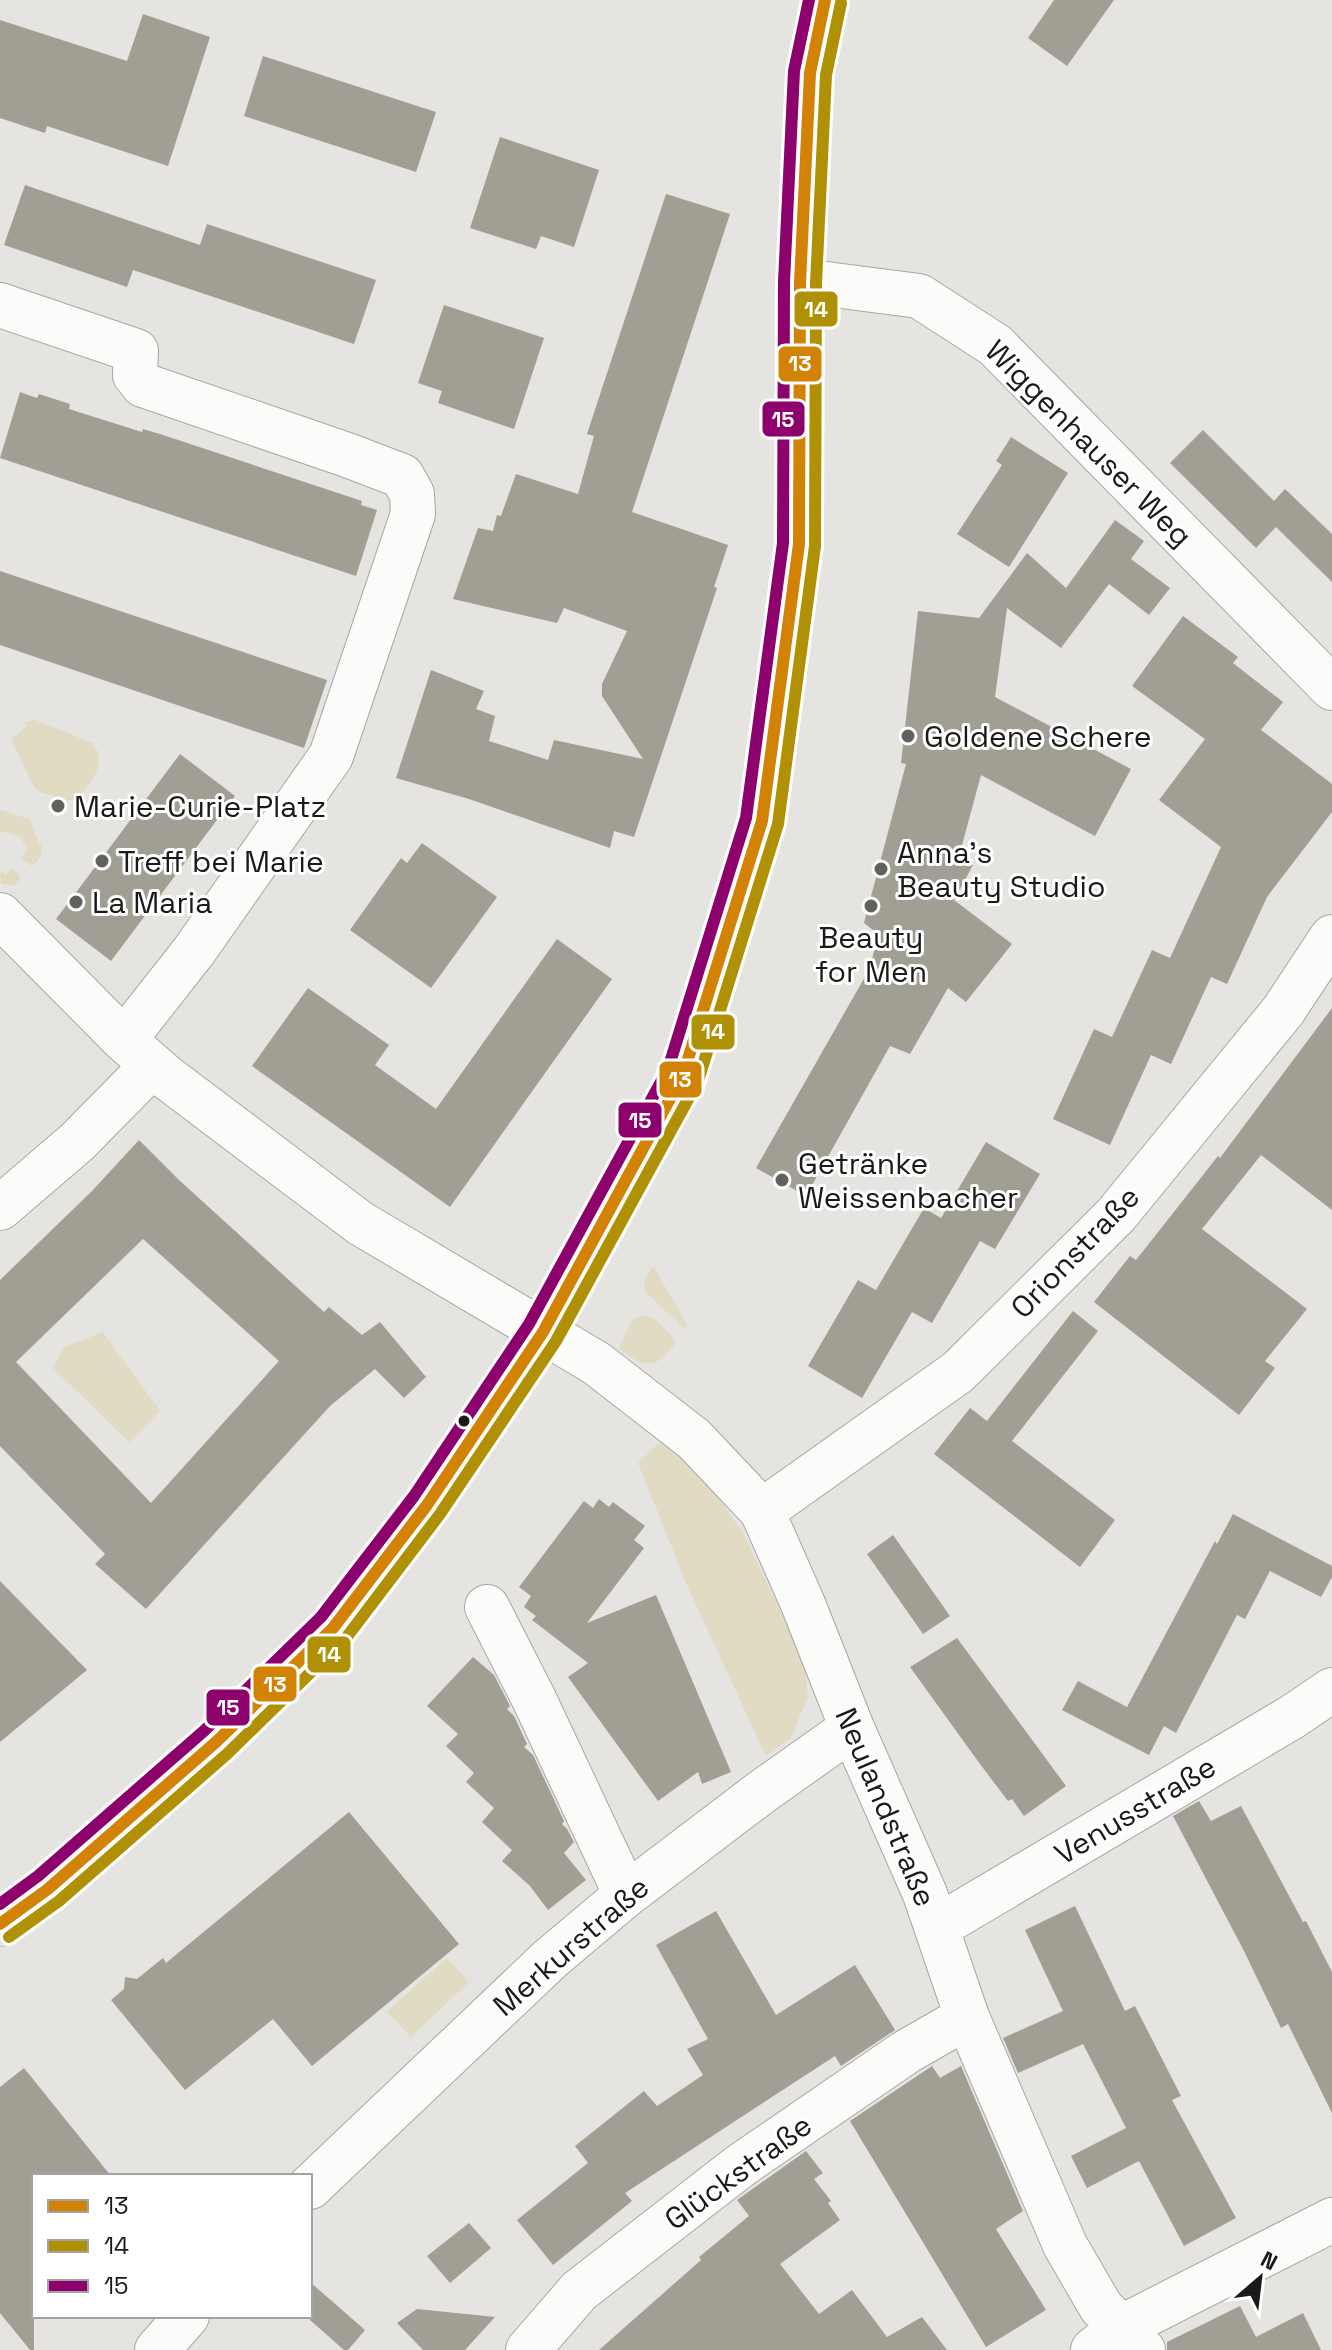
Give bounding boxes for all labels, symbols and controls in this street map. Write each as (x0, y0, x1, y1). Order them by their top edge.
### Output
line badge: 14 (793, 290, 839, 328)
text: 14 (804, 295, 828, 323)
street label: Wiggenhauser Weg (977, 331, 1201, 555)
line badge: 13 (777, 345, 823, 383)
text: 13 (788, 349, 812, 377)
line badge: 15 (761, 400, 806, 438)
text: 15 (771, 405, 795, 433)
place label: Goldene Schere (924, 717, 1152, 756)
marker: Goldene Schere (899, 727, 917, 745)
place label: Marie-Curie-Platz (74, 787, 326, 826)
marker: Marie-Curie-Platz (49, 797, 67, 815)
place label: Anna's Beauty Studio (897, 833, 1105, 906)
place label: Treff bei Marie (118, 842, 324, 881)
marker: Treff bei Marie (93, 852, 111, 870)
marker: Anna's Beauty Studio (872, 860, 890, 878)
place label: La Maria (92, 883, 212, 922)
marker: La Maria (67, 893, 85, 911)
marker: Beauty for Men (862, 897, 880, 915)
place label: Beauty for Men (815, 918, 927, 991)
line badge: 14 (690, 1013, 736, 1051)
text: 14 (701, 1017, 725, 1045)
line badge: 13 (658, 1060, 703, 1099)
text: 13 (668, 1065, 692, 1093)
line badge: 15 (617, 1101, 663, 1139)
text: 15 (628, 1106, 652, 1134)
place label: Getränke Weissenbacher (798, 1144, 1018, 1217)
marker: Getränke Weissenbacher (773, 1171, 791, 1189)
street label: Orionstraße (1002, 1177, 1148, 1327)
unlabelled marker (456, 1413, 472, 1429)
line badge: 14 (306, 1635, 352, 1674)
text: 14 (317, 1640, 341, 1668)
line badge: 13 (252, 1665, 298, 1703)
text: 13 (263, 1670, 287, 1698)
line badge: 15 (205, 1688, 251, 1727)
text: 15 (216, 1693, 240, 1721)
street label: Neulandstraße (827, 1702, 945, 1912)
street label: Venusstraße (1047, 1747, 1223, 1873)
street label: Merkurstraße (485, 1867, 657, 2025)
street label: Glückstraße (657, 2105, 819, 2239)
legend (32, 2174, 312, 2318)
text: 13 (104, 2190, 129, 2221)
text: 14 (104, 2230, 129, 2261)
north arrow (1220, 2238, 1300, 2318)
text: N (1256, 2245, 1282, 2276)
text: 15 (104, 2270, 128, 2301)

